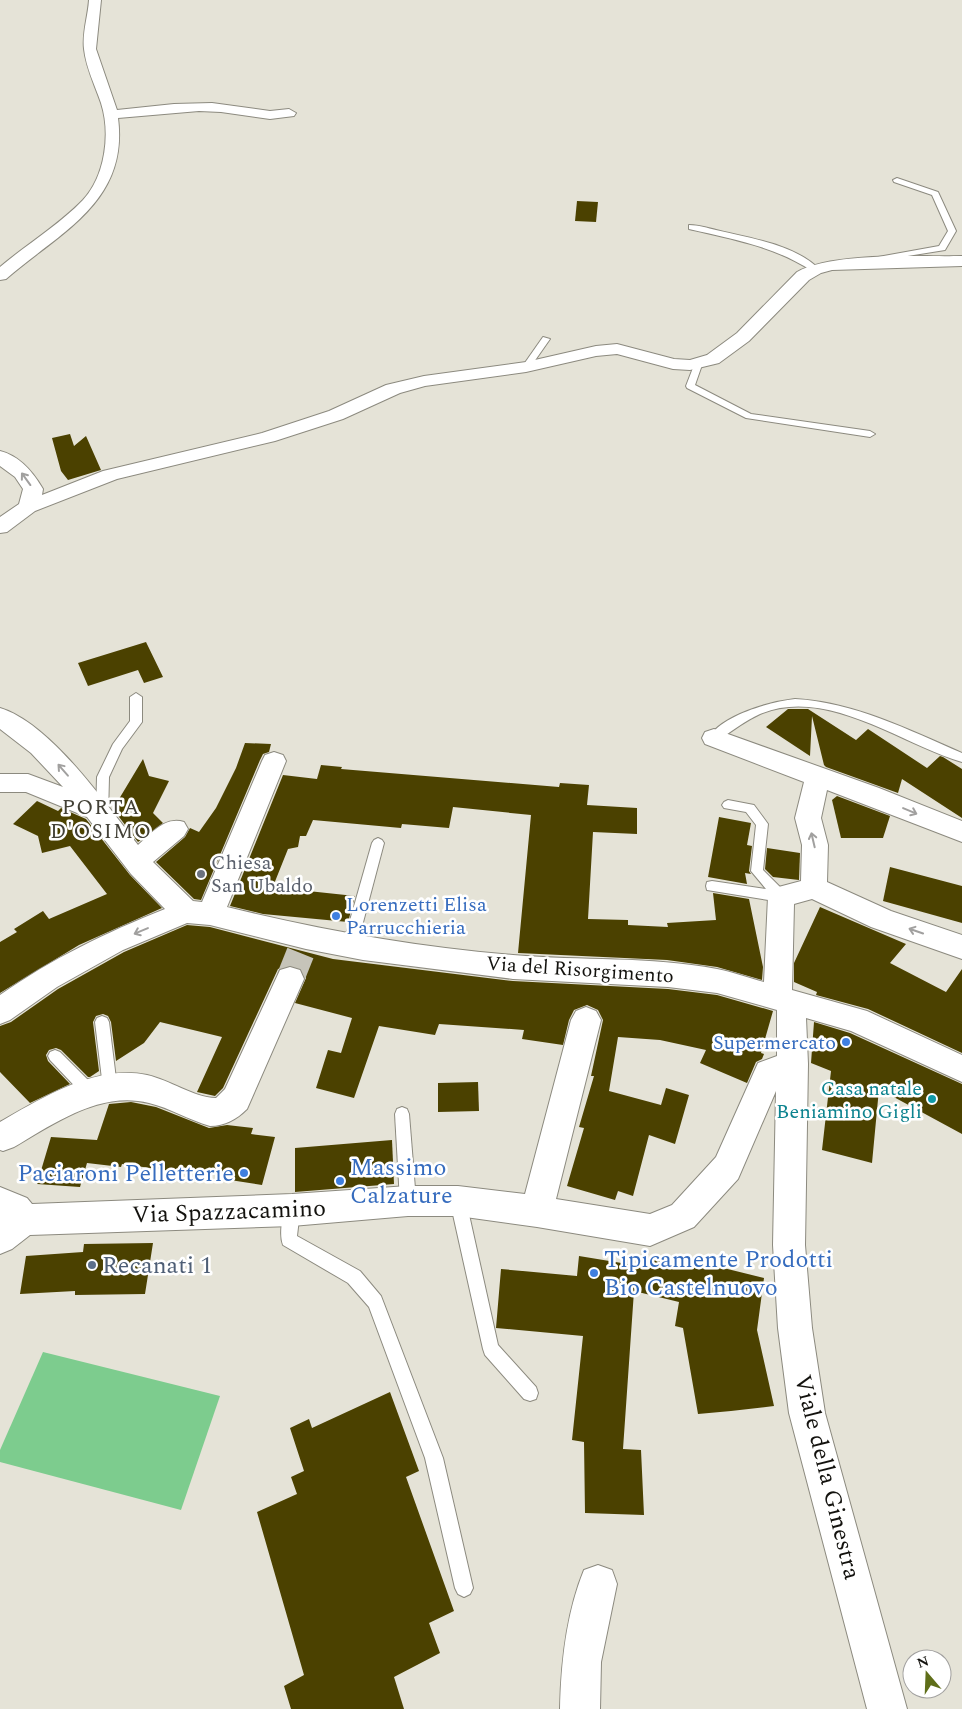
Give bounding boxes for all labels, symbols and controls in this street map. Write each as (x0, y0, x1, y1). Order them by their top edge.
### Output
one-way arrow (21, 472, 31, 486)
one-way arrow (57, 763, 68, 776)
district label: PORTA D'OSIMO (50, 792, 152, 848)
one-way arrow (902, 807, 917, 817)
one-way arrow (808, 832, 817, 848)
place label: Chiesa San Ubaldo (211, 848, 313, 901)
marker: Chiesa San Ubaldo (195, 868, 207, 880)
place label: Lorenzetti Elisa Parrucchieria (346, 890, 487, 943)
marker: Lorenzetti Elisa Parrucchieria (330, 910, 342, 922)
one-way arrow (909, 926, 924, 935)
one-way arrow (134, 927, 149, 936)
street label: Via del Risorgimento (485, 948, 675, 992)
place label: Supermercato (713, 1028, 836, 1058)
marker: Supermercato (840, 1036, 852, 1048)
place label: Casa natale Beniamino Gigli (776, 1074, 922, 1127)
marker: Casa natale Beniamino Gigli (926, 1093, 938, 1105)
place label: Massimo Calzature (350, 1150, 453, 1214)
place label: Paciaroni Pelletterie (17, 1156, 234, 1192)
marker: Paciaroni Pelletterie (238, 1167, 250, 1179)
marker: Massimo Calzature (334, 1175, 346, 1187)
street label: Via Spazzacamino (131, 1191, 327, 1233)
place label: Tipicamente Prodotti Bio Castelnuovo (604, 1242, 833, 1306)
place label: Recanati 1 (102, 1248, 212, 1284)
marker: Recanati 1 (86, 1259, 98, 1271)
marker: Tipicamente Prodotti Bio Castelnuovo (588, 1267, 600, 1279)
street label: Viale della Ginestra (784, 1371, 870, 1584)
north arrow (902, 1649, 952, 1699)
text: N (914, 1650, 932, 1674)

